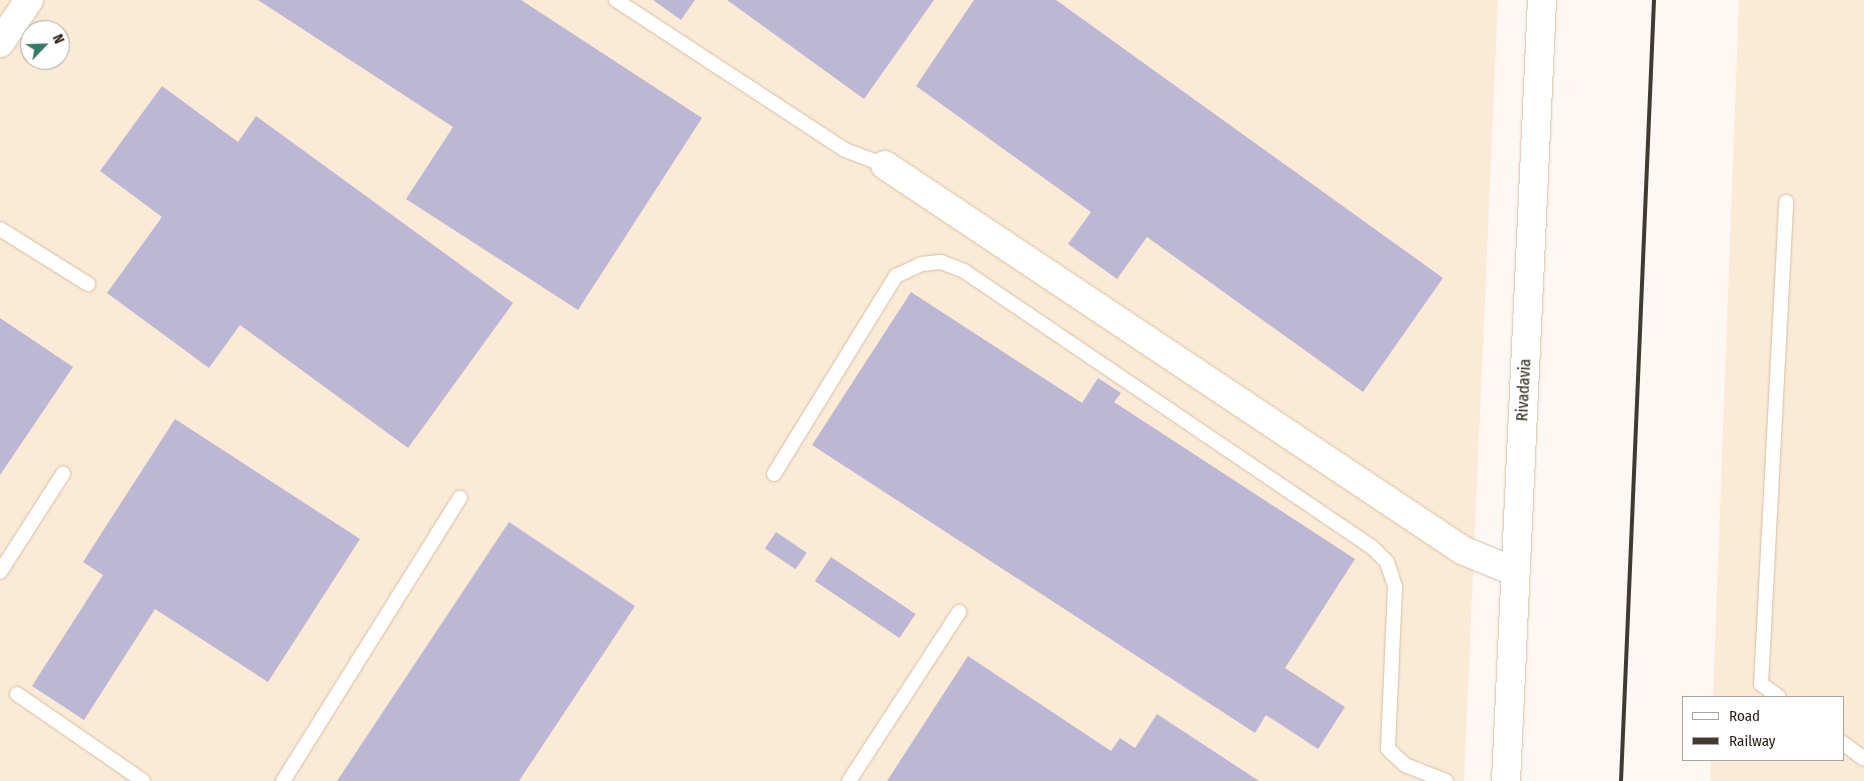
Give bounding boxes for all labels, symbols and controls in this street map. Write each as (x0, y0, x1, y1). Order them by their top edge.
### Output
north arrow (20, 20, 70, 70)
text: N (49, 32, 68, 46)
street label: Rivadavia (1513, 358, 1535, 422)
legend (1682, 696, 1844, 761)
text: Road (1729, 707, 1760, 725)
text: Railway (1729, 732, 1776, 750)

